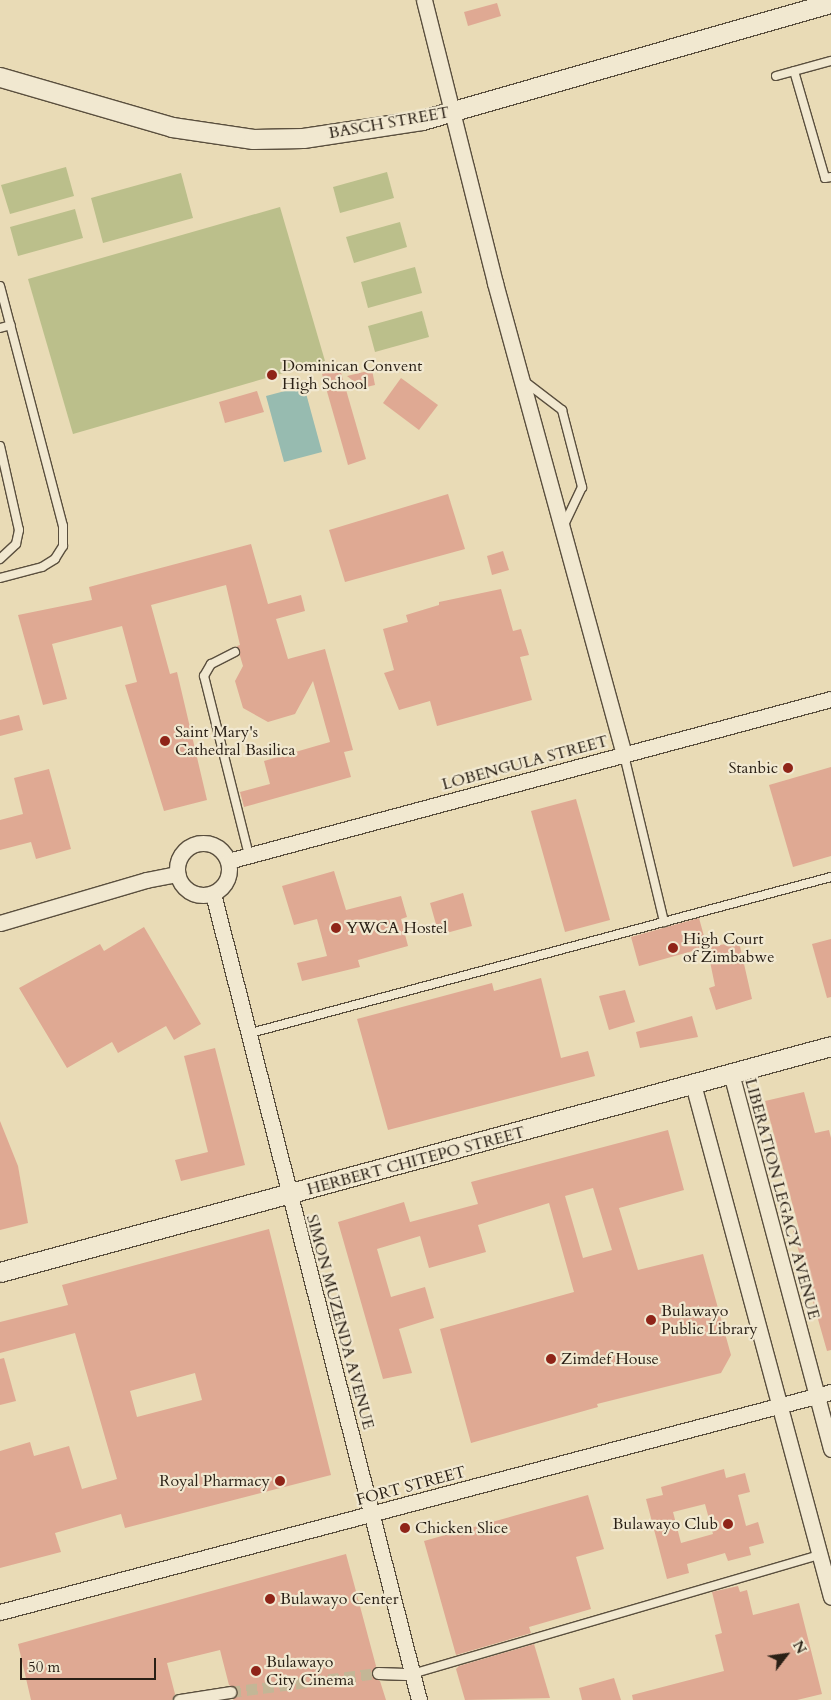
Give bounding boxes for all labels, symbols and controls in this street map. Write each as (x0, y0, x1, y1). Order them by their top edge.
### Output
street label: BASCH STREET (327, 103, 451, 143)
place label: Dominican Convent High School (282, 356, 422, 394)
marker: Dominican Convent High School (266, 369, 278, 381)
place label: Saint Mary's Cathedral Basilica (175, 722, 295, 760)
street label: LOBENGULA STREET (440, 732, 610, 794)
marker: Saint Mary's Cathedral Basilica (159, 735, 171, 747)
place label: Stanbic (729, 758, 778, 778)
marker: Stanbic (782, 762, 794, 774)
place label: YWCA Hostel (346, 918, 447, 938)
marker: YWCA Hostel (330, 922, 342, 934)
place label: High Court of Zimbabwe (683, 929, 774, 967)
marker: High Court of Zimbabwe (667, 942, 679, 954)
street label: LIBERATION LEGACY AVENUE (741, 1076, 823, 1322)
street label: HERBERT CHITEPO STREET (305, 1123, 527, 1199)
street label: SIMON MUZENDA AVENUE (302, 1212, 378, 1432)
place label: Bulawayo Public Library (661, 1301, 758, 1339)
marker: Bulawayo Public Library (645, 1314, 657, 1326)
place label: Zimdef House (561, 1349, 659, 1369)
marker: Zimdef House (545, 1353, 557, 1365)
street label: FORT STREET (354, 1462, 468, 1510)
place label: Royal Pharmacy (159, 1471, 270, 1491)
marker: Royal Pharmacy (274, 1475, 286, 1487)
place label: Bulawayo Club (613, 1514, 718, 1534)
place label: Chicken Slice (415, 1518, 508, 1538)
marker: Bulawayo Club (722, 1518, 734, 1530)
marker: Chicken Slice (399, 1522, 411, 1534)
place label: Bulawayo Center (280, 1589, 399, 1609)
marker: Bulawayo Center (264, 1593, 276, 1605)
north arrow (761, 1630, 811, 1680)
text: N (788, 1637, 811, 1657)
scale bar (22, 1648, 159, 1680)
place label: Bulawayo City Cinema (266, 1652, 354, 1690)
text: 50 m (28, 1657, 60, 1677)
marker: Bulawayo City Cinema (250, 1665, 262, 1677)

